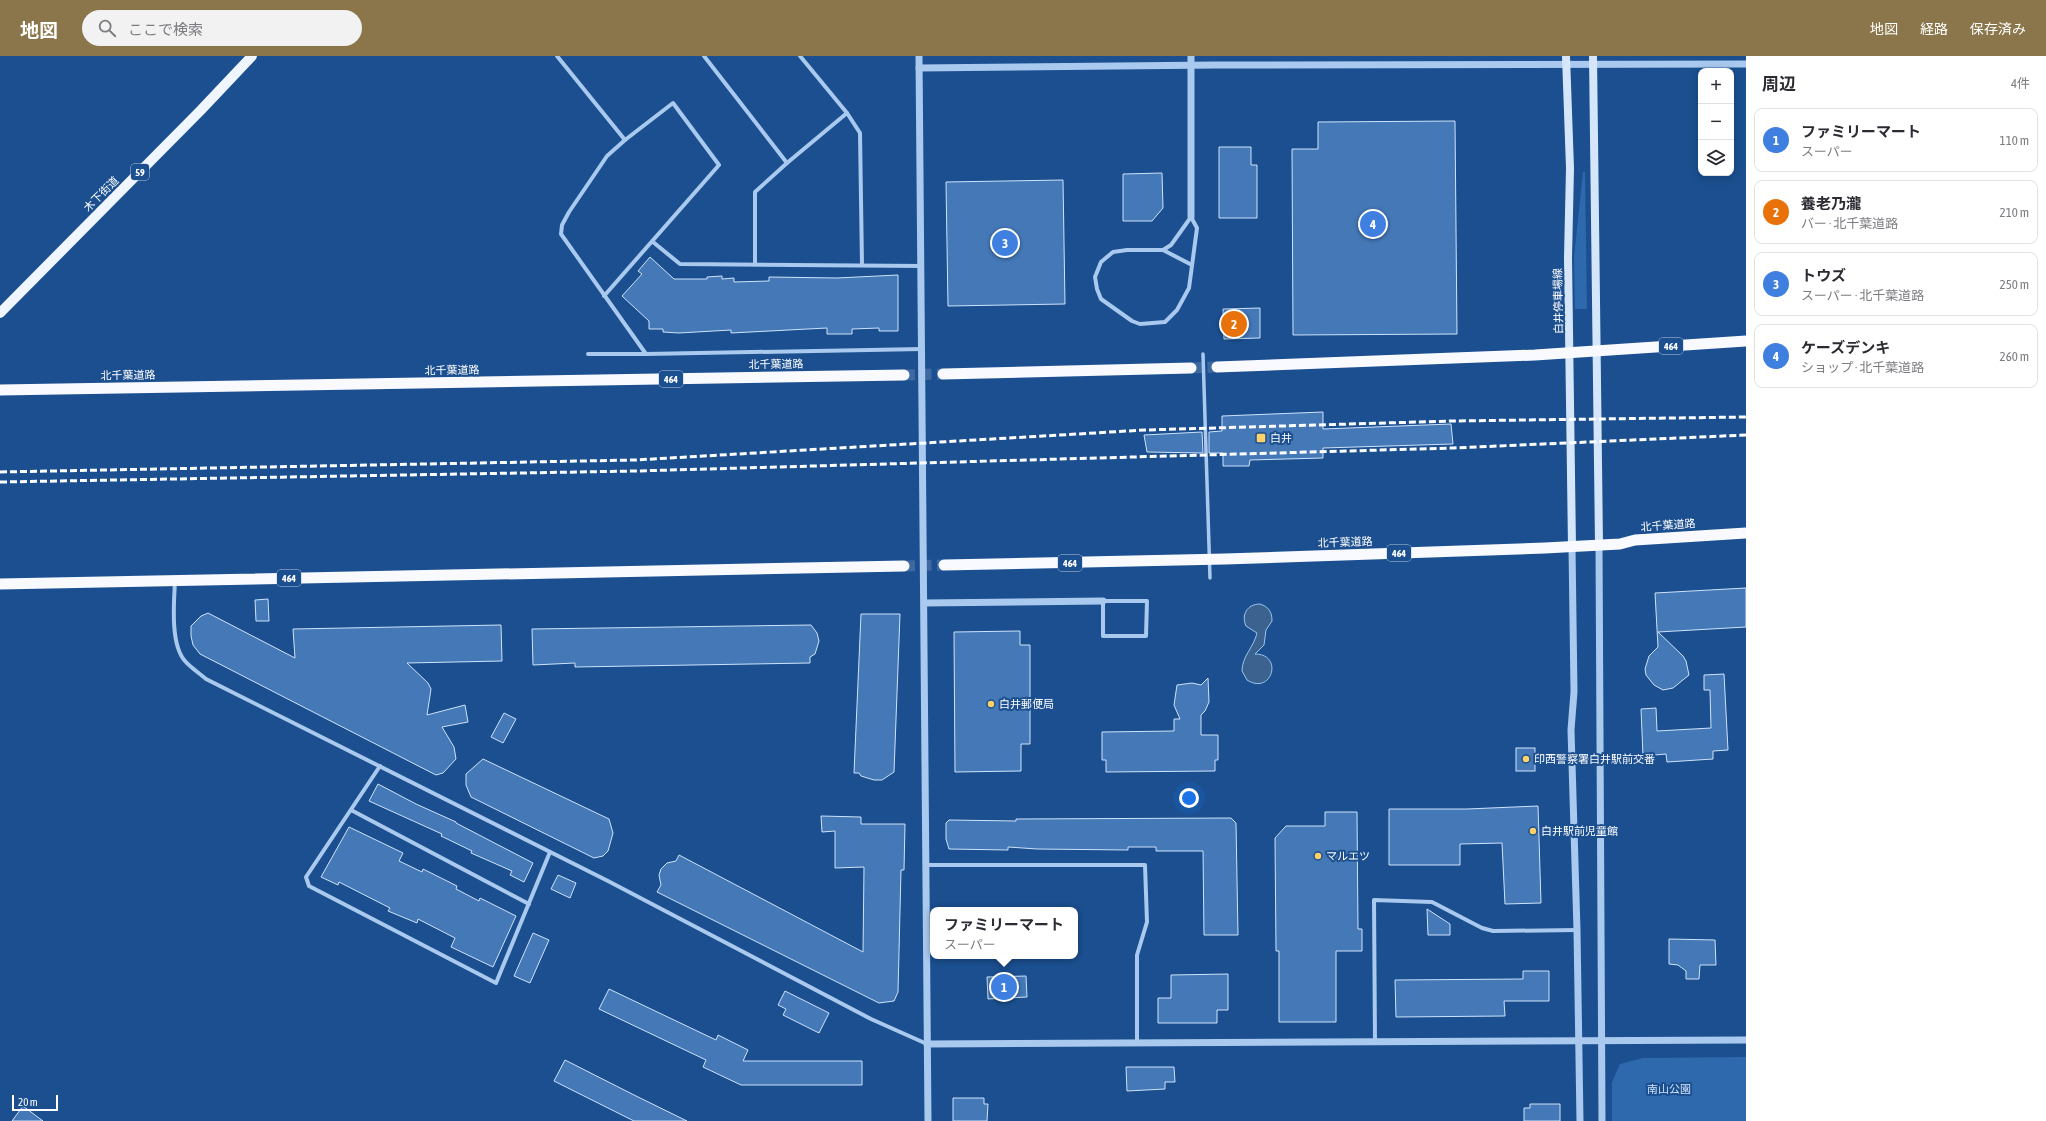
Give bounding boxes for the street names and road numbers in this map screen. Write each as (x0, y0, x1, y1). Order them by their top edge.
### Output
road number: 59 (131, 164, 149, 180)
street label: 木下街道 (81, 174, 121, 214)
street label: 白井停車場線 (1551, 268, 1565, 334)
road number: 464 (1659, 338, 1683, 354)
street label: 北千葉道路 (748, 358, 804, 370)
street label: 北千葉道路 (424, 364, 480, 376)
street label: 北千葉道路 (100, 369, 156, 381)
road number: 464 (659, 371, 683, 387)
street label: 北千葉道路 (1640, 517, 1696, 533)
street label: 北千葉道路 (1317, 535, 1373, 549)
road number: 464 (1387, 545, 1411, 561)
road number: 464 (1058, 555, 1082, 571)
road number: 464 (277, 570, 301, 586)

